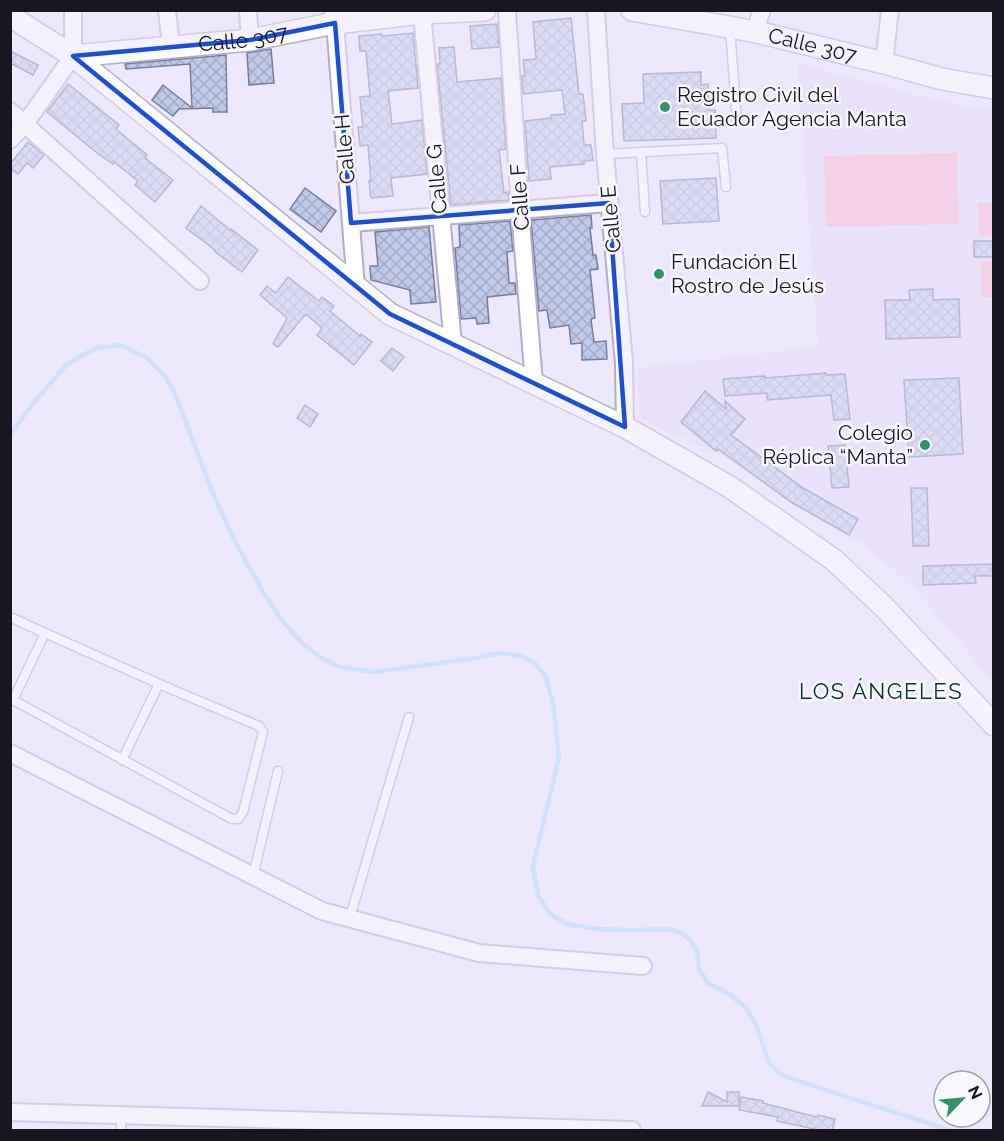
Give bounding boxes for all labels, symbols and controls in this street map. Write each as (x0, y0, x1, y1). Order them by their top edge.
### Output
street label: Calle 307 (197, 20, 291, 57)
street label: Calle 307 (766, 22, 860, 68)
place label: Registro Civil del Ecuador Agencia Manta (677, 82, 907, 131)
marker: Registro Civil del Ecuador Agencia Manta (658, 100, 672, 114)
street label: Calle H (329, 113, 360, 185)
street label: Calle G (421, 143, 452, 215)
street label: Calle F (505, 163, 534, 231)
street label: Calle E (595, 184, 626, 254)
place label: Fundación El Rostro de Jesús (671, 249, 824, 298)
marker: Fundación El Rostro de Jesús (652, 267, 666, 281)
place label: Colegio Réplica “Manta” (763, 420, 913, 469)
marker: Colegio Réplica “Manta” (918, 438, 932, 452)
district label: LOS ÁNGELES (799, 678, 963, 704)
north arrow (932, 1069, 992, 1129)
text: N (964, 1083, 986, 1102)

